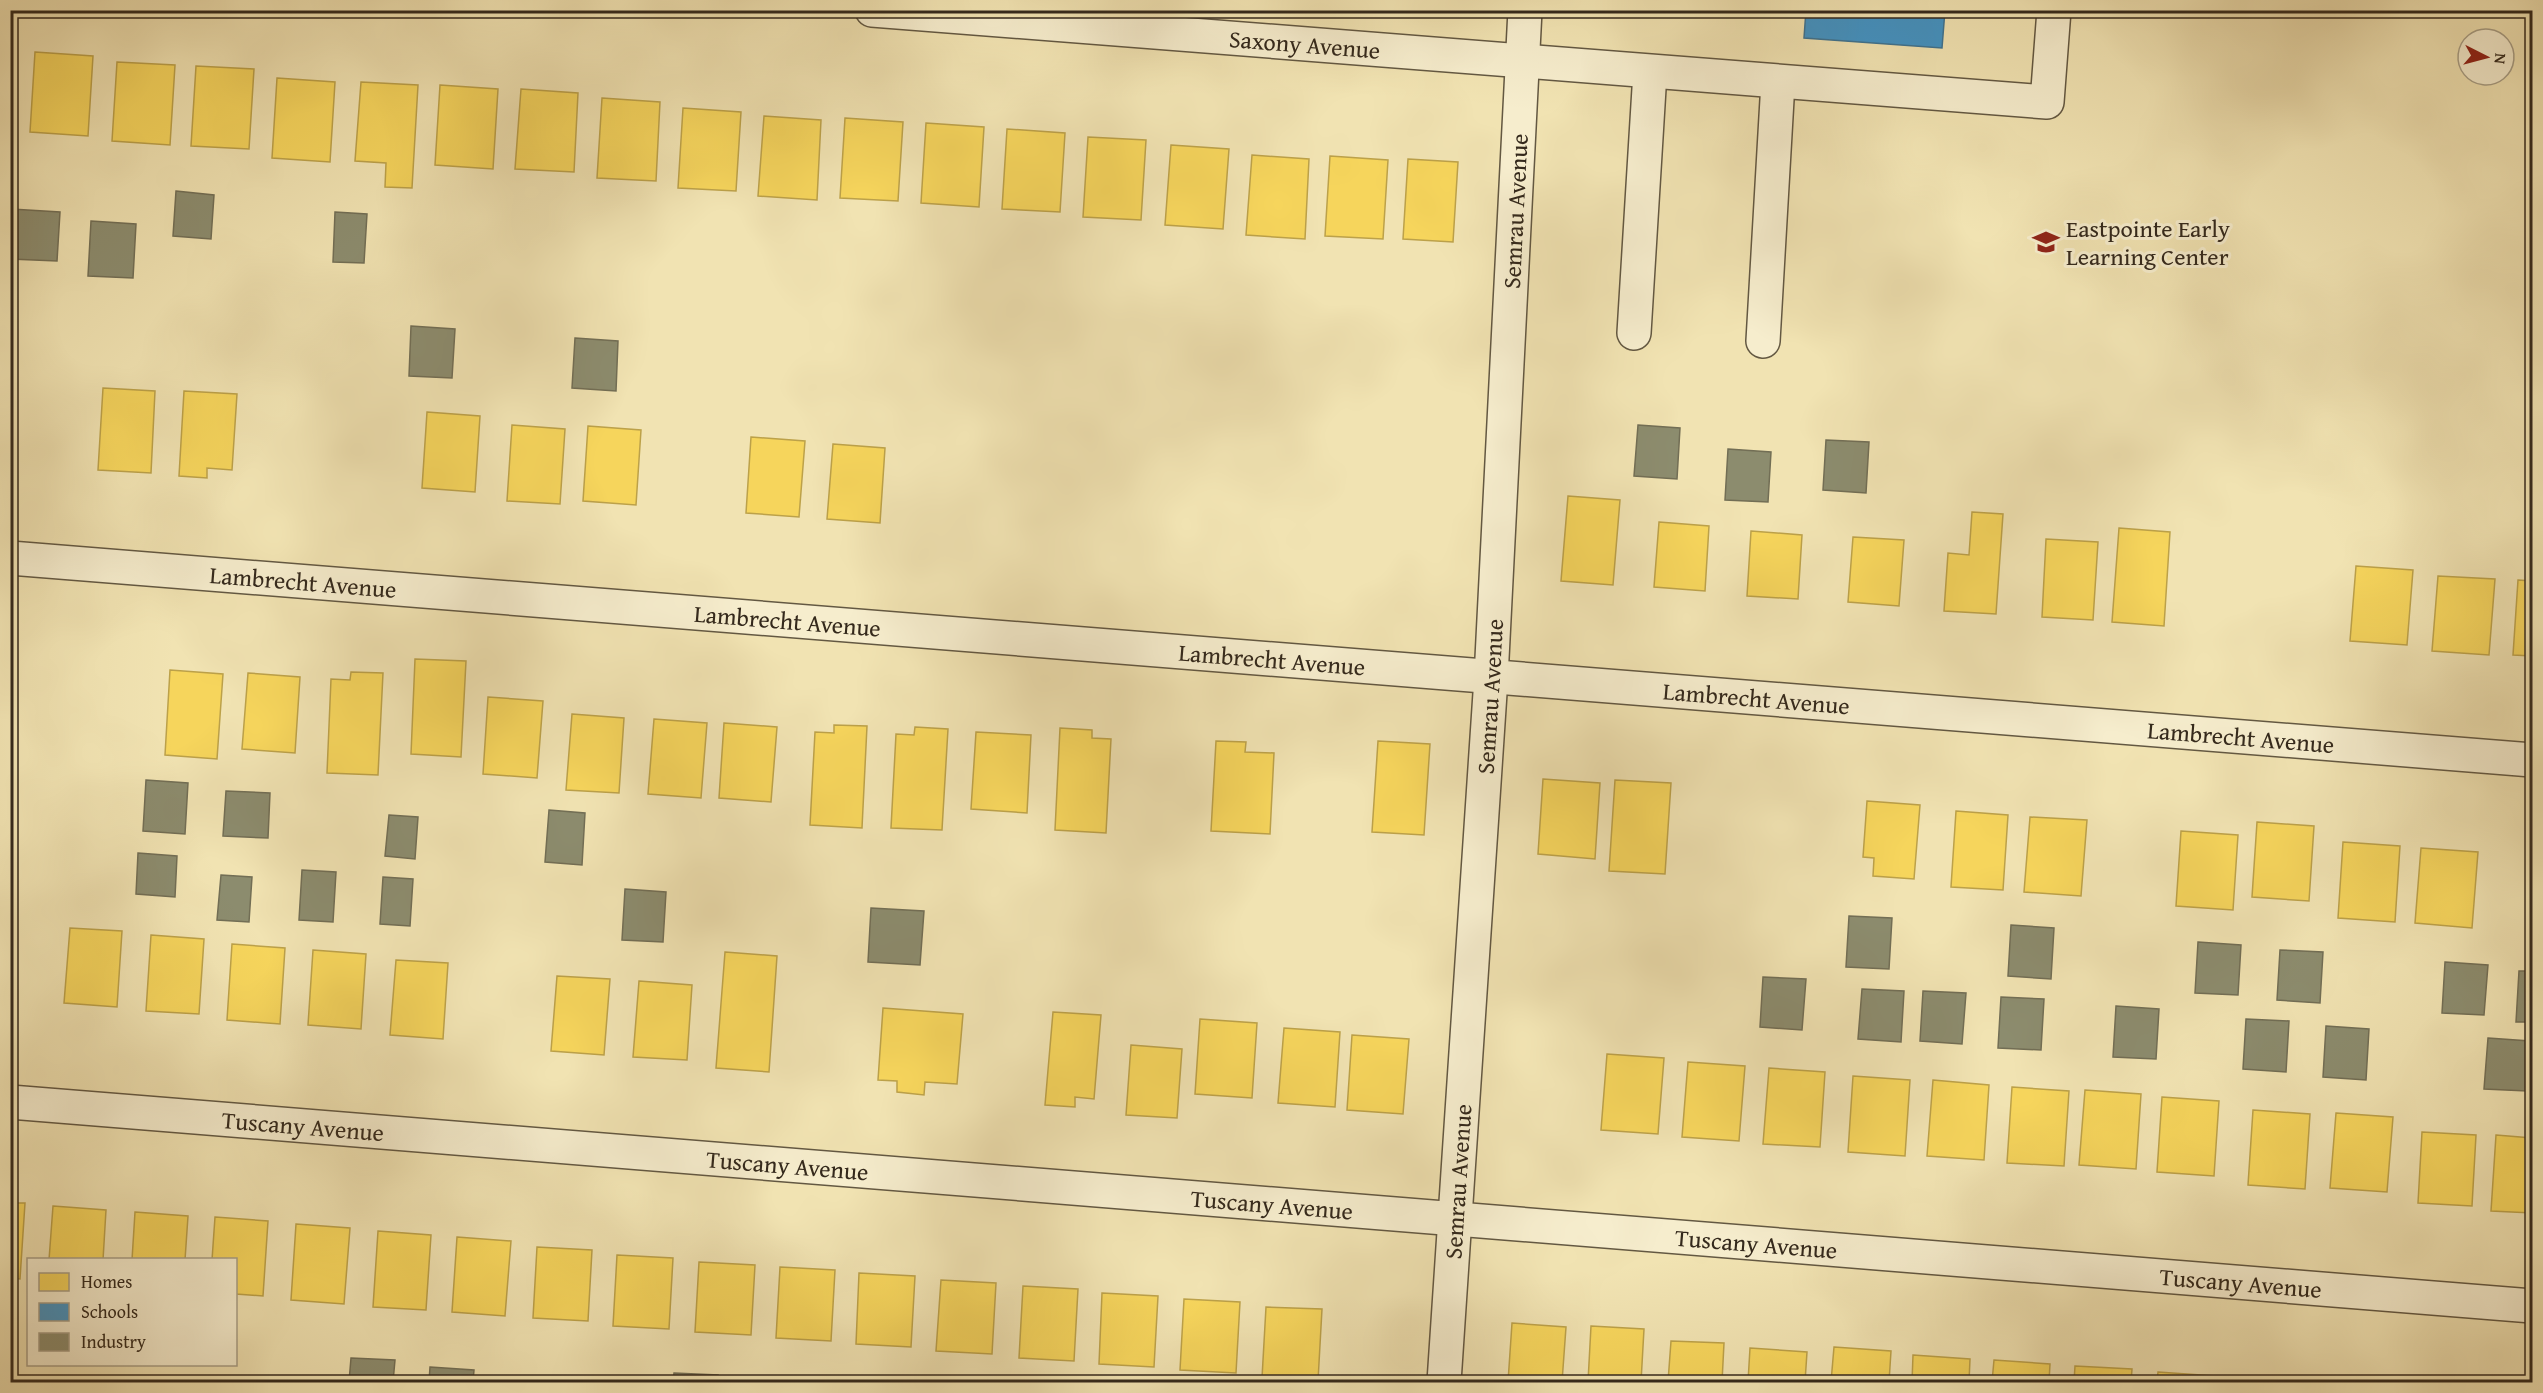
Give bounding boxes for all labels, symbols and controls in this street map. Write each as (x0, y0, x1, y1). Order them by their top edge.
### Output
street label: Saxony Avenue (1228, 21, 1382, 67)
north arrow (2456, 27, 2516, 87)
text: N (2488, 52, 2513, 65)
street label: Semrau Avenue (1493, 133, 1536, 290)
place label: Eastpointe Early Learning Center (2066, 211, 2230, 274)
school or university icon: Eastpointe Early Learning Center (2031, 227, 2061, 257)
street label: Lambrecht Avenue (208, 557, 398, 606)
street label: Lambrecht Avenue (693, 595, 882, 645)
street label: Semrau Avenue (1467, 618, 1511, 775)
street label: Lambrecht Avenue (1177, 634, 1367, 684)
street label: Lambrecht Avenue (1662, 673, 1851, 723)
street label: Lambrecht Avenue (2146, 712, 2336, 762)
street label: Tuscany Avenue (221, 1102, 385, 1150)
street label: Semrau Avenue (1435, 1103, 1480, 1260)
street label: Tuscany Avenue (705, 1141, 870, 1189)
street label: Tuscany Avenue (1189, 1180, 1354, 1228)
street label: Tuscany Avenue (1674, 1219, 1839, 1267)
legend (27, 1258, 237, 1366)
street label: Tuscany Avenue (2158, 1258, 2323, 1306)
text: Homes (81, 1268, 132, 1295)
text: Schools (81, 1298, 138, 1325)
text: Industry (81, 1328, 146, 1355)

